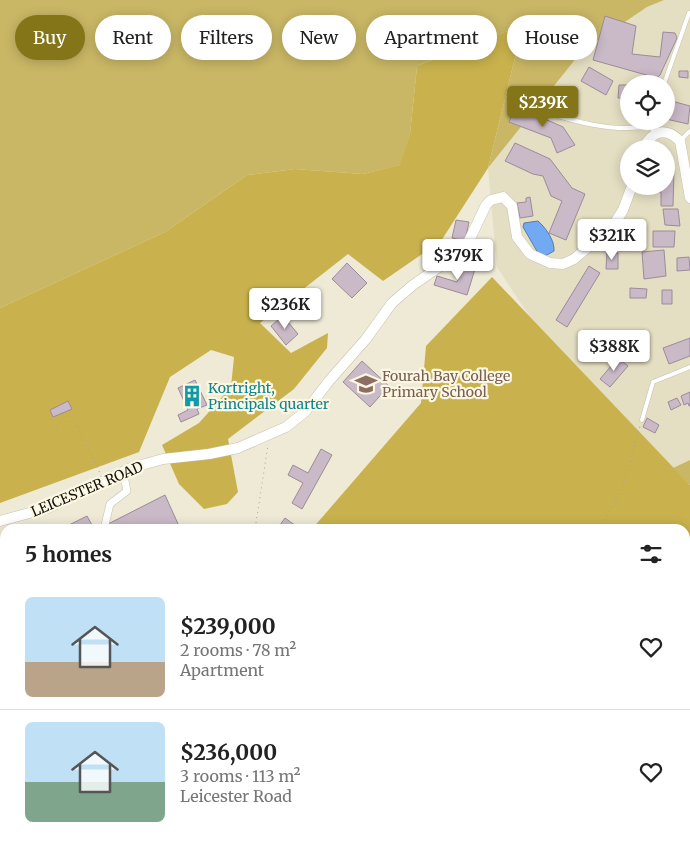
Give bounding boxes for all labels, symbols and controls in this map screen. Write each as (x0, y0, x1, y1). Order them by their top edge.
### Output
chip: Buy (15, 15, 85, 60)
chip: Rent (95, 15, 171, 60)
chip: Filters (181, 15, 272, 60)
chip: New (282, 15, 356, 60)
chip: Apartment (366, 15, 497, 60)
chip: House (507, 15, 597, 60)
map controls (620, 75, 675, 195)
button: locate (620, 75, 675, 130)
pin: $239K (508, 86, 578, 128)
text: $239K (518, 92, 568, 112)
button: layers (620, 140, 675, 195)
pin: $321K (577, 218, 647, 261)
text: $321K (589, 225, 636, 245)
pin: $379K (423, 238, 493, 281)
text: $379K (433, 245, 483, 265)
pin: $236K (250, 288, 320, 330)
text: $236K (260, 294, 310, 314)
pin: $388K (579, 330, 649, 372)
text: $388K (589, 336, 639, 356)
place label: Fourah Bay College Primary School (382, 367, 510, 401)
school or university icon: Fourah Bay College Primary School (353, 371, 379, 397)
place label: Kortright, Principals quarter (208, 379, 329, 413)
building icon: Kortright, Principals quarter (179, 383, 205, 409)
street label: LEICESTER ROAD (28, 457, 146, 521)
icon: filters (637, 540, 665, 568)
text: 5 homes (25, 541, 112, 568)
text: $239,000 (180, 613, 276, 640)
icon: home (65, 617, 125, 677)
icon: heart (637, 633, 665, 661)
text: 2 rooms · 78 m² (180, 640, 296, 660)
text: Apartment (180, 660, 264, 680)
text: $236,000 (180, 739, 277, 766)
icon: home (65, 742, 125, 802)
icon: heart (637, 758, 665, 786)
text: 3 rooms · 113 m² (180, 766, 300, 786)
text: Leicester Road (180, 786, 292, 806)

